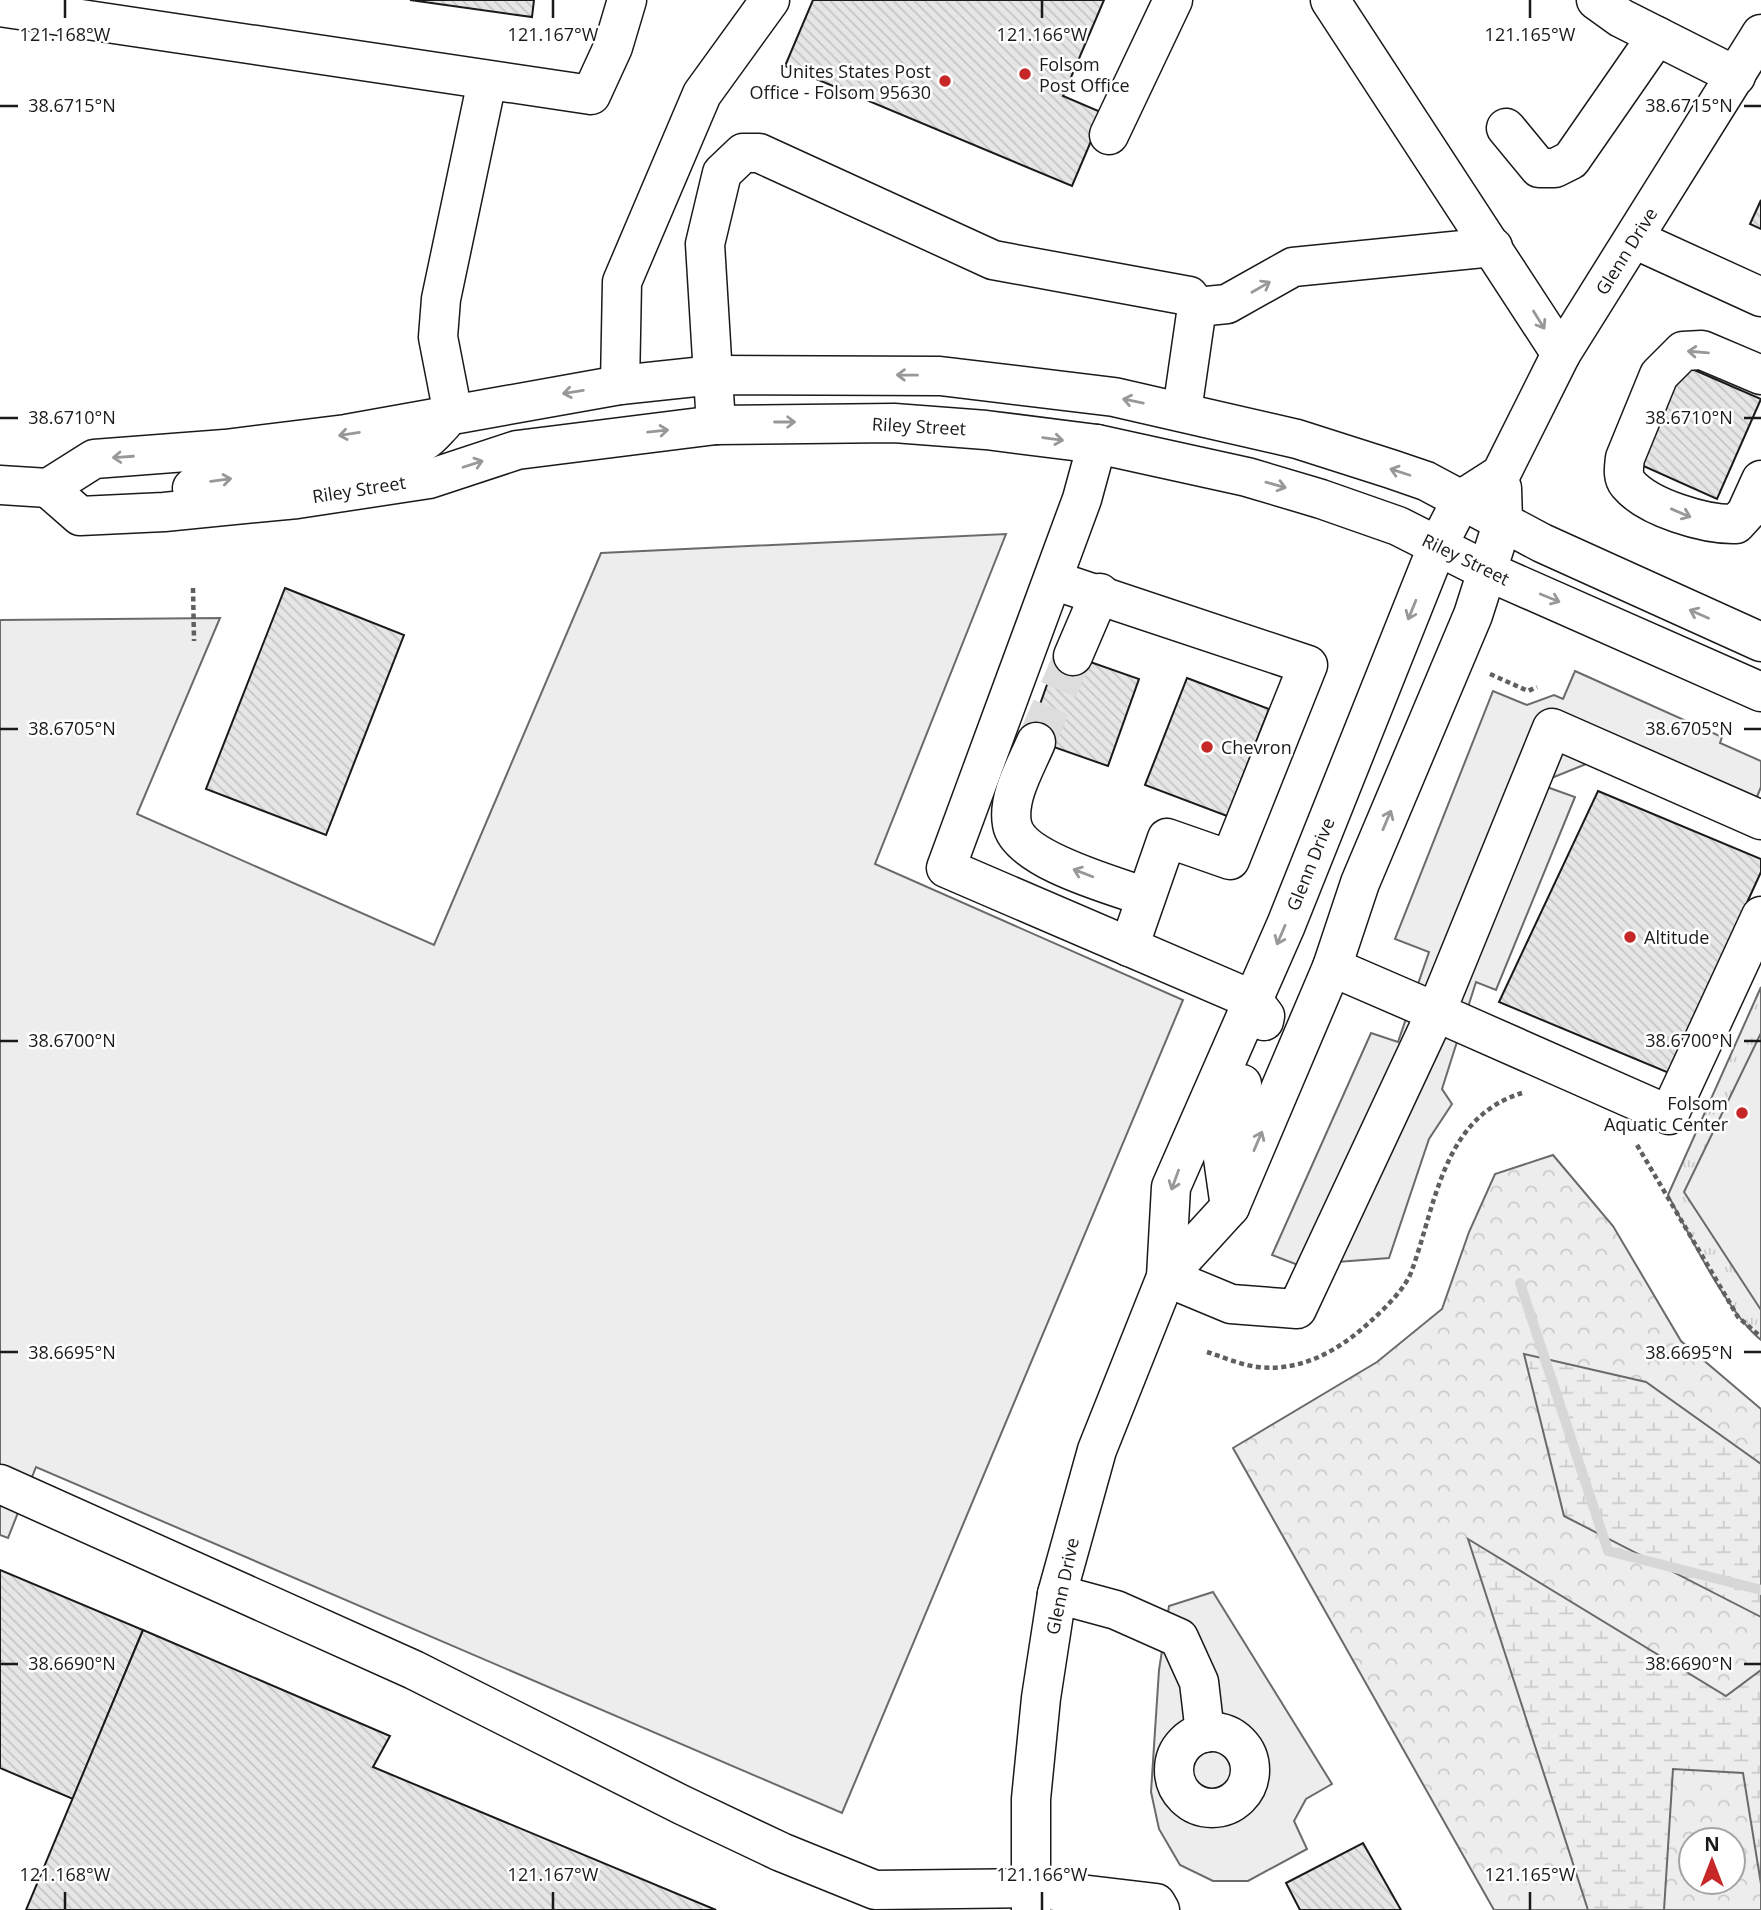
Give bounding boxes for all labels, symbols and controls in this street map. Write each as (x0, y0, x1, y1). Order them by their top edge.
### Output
text: 121.168°W (20, 22, 111, 46)
text: 121.167°W (508, 22, 599, 46)
text: 121.166°W (997, 22, 1088, 46)
text: 121.165°W (1485, 22, 1576, 46)
place label: Folsom Post Office (1039, 52, 1130, 97)
place label: Unites States Post Office - Folsom 95630 (750, 59, 931, 104)
marker: Folsom Post Office (1017, 66, 1033, 82)
marker: Unites States Post Office - Folsom 95630 (937, 73, 953, 89)
text: 38.6715°N (28, 93, 116, 117)
text: 38.6715°N (1645, 93, 1733, 117)
street label: Glenn Drive (1590, 203, 1662, 299)
one-way arrow (1251, 279, 1271, 293)
one-way arrow (1533, 309, 1547, 329)
one-way arrow (1687, 345, 1710, 358)
one-way arrow (896, 368, 919, 382)
one-way arrow (562, 386, 585, 399)
one-way arrow (1122, 394, 1145, 407)
text: 38.6710°N (28, 405, 116, 429)
text: 38.6710°N (1645, 405, 1733, 429)
street label: Riley Street (871, 412, 967, 440)
one-way arrow (773, 415, 796, 429)
one-way arrow (646, 424, 668, 437)
one-way arrow (338, 428, 361, 441)
one-way arrow (1041, 432, 1064, 445)
one-way arrow (112, 451, 135, 464)
one-way arrow (462, 457, 484, 470)
one-way arrow (1389, 465, 1411, 477)
street label: Riley Street (311, 470, 407, 508)
one-way arrow (209, 473, 232, 486)
one-way arrow (1264, 480, 1286, 493)
one-way arrow (1670, 508, 1691, 521)
street label: Riley Street (1418, 528, 1514, 590)
one-way arrow (1539, 592, 1561, 605)
one-way arrow (1405, 599, 1418, 621)
one-way arrow (1689, 607, 1710, 620)
text: 38.6705°N (28, 716, 116, 740)
text: 38.6705°N (1645, 716, 1733, 740)
place label: Chevron (1221, 735, 1292, 759)
marker: Chevron (1199, 739, 1215, 755)
one-way arrow (1381, 809, 1394, 831)
street label: Glenn Drive (1280, 814, 1340, 914)
one-way arrow (1072, 866, 1094, 879)
one-way arrow (1274, 924, 1287, 945)
place label: Altitude (1644, 925, 1709, 949)
marker: Altitude (1622, 929, 1638, 945)
text: 38.6700°N (28, 1028, 116, 1052)
text: 38.6700°N (1645, 1028, 1733, 1052)
place label: Folsom Aquatic Center (1604, 1091, 1729, 1136)
marker: Folsom Aquatic Center (1734, 1105, 1750, 1121)
one-way arrow (1252, 1131, 1265, 1152)
one-way arrow (1168, 1169, 1180, 1190)
text: 38.6695°N (28, 1340, 116, 1364)
text: 38.6695°N (1645, 1340, 1733, 1364)
street label: Glenn Drive (1040, 1535, 1084, 1637)
text: 38.6690°N (28, 1651, 116, 1675)
text: 38.6690°N (1645, 1651, 1733, 1675)
north arrow (1677, 1826, 1747, 1896)
text: N (1704, 1831, 1720, 1857)
text: 121.168°W (20, 1862, 111, 1886)
text: 121.167°W (508, 1862, 599, 1886)
text: 121.166°W (997, 1862, 1088, 1886)
text: 121.165°W (1485, 1862, 1576, 1886)

